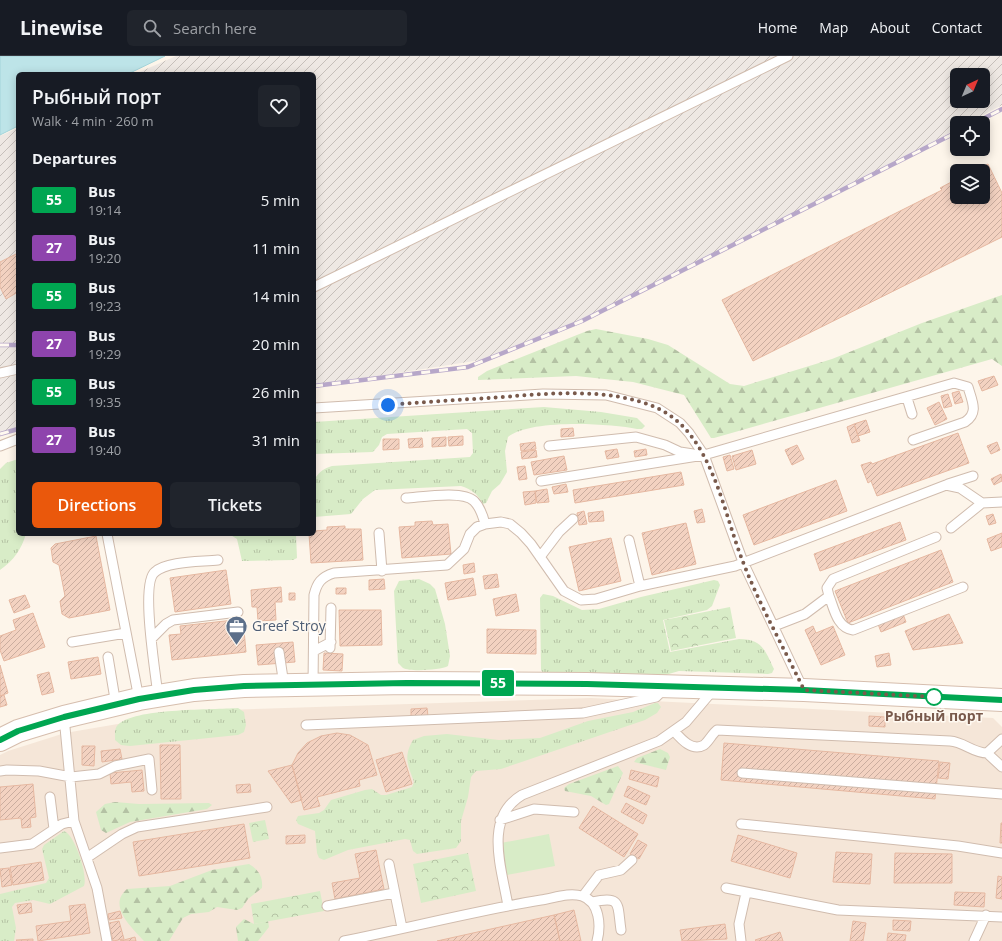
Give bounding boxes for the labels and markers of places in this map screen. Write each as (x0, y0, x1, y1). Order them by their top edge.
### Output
office icon: Greef Stroy (223, 613, 249, 646)
place label: Greef Stroy (252, 616, 327, 635)
marker: Рыбный порт (925, 688, 943, 706)
place label: Рыбный порт (885, 706, 984, 725)

